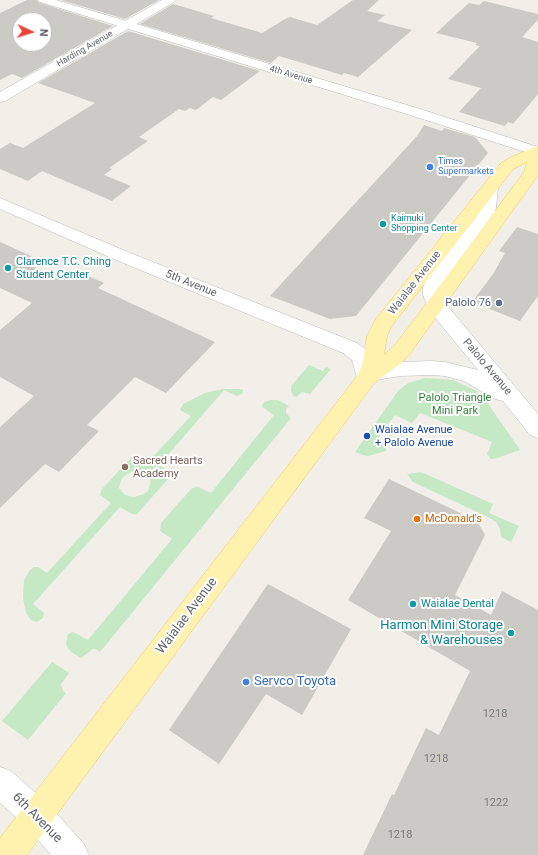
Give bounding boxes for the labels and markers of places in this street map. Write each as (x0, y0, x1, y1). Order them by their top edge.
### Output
place label: Times Supermarkets (438, 157, 494, 178)
marker: Times Supermarkets (425, 162, 435, 172)
place label: Kaimuki Shopping Center (391, 214, 457, 235)
marker: Kaimuki Shopping Center (378, 219, 388, 229)
place label: Clarence T.C. Ching Student Center (16, 255, 111, 281)
marker: Clarence T.C. Ching Student Center (3, 263, 13, 273)
place label: Palolo 76 (445, 296, 491, 310)
marker: Palolo 76 (494, 298, 504, 308)
place label: Waialae Avenue + Palolo Avenue (375, 423, 453, 449)
marker: Waialae Avenue + Palolo Avenue (362, 431, 372, 441)
place label: Sacred Hearts Academy (133, 454, 203, 480)
marker: Sacred Hearts Academy (120, 462, 130, 472)
place label: McDonald's (425, 512, 482, 526)
marker: McDonald's (412, 514, 422, 524)
place label: Waialae Dental (421, 597, 494, 611)
marker: Waialae Dental (408, 599, 418, 609)
place label: Harmon Mini Storage & Warehouses (380, 618, 503, 649)
marker: Harmon Mini Storage & Warehouses (506, 628, 516, 638)
place label: Servco Toyota (254, 674, 336, 690)
marker: Servco Toyota (241, 677, 251, 687)

